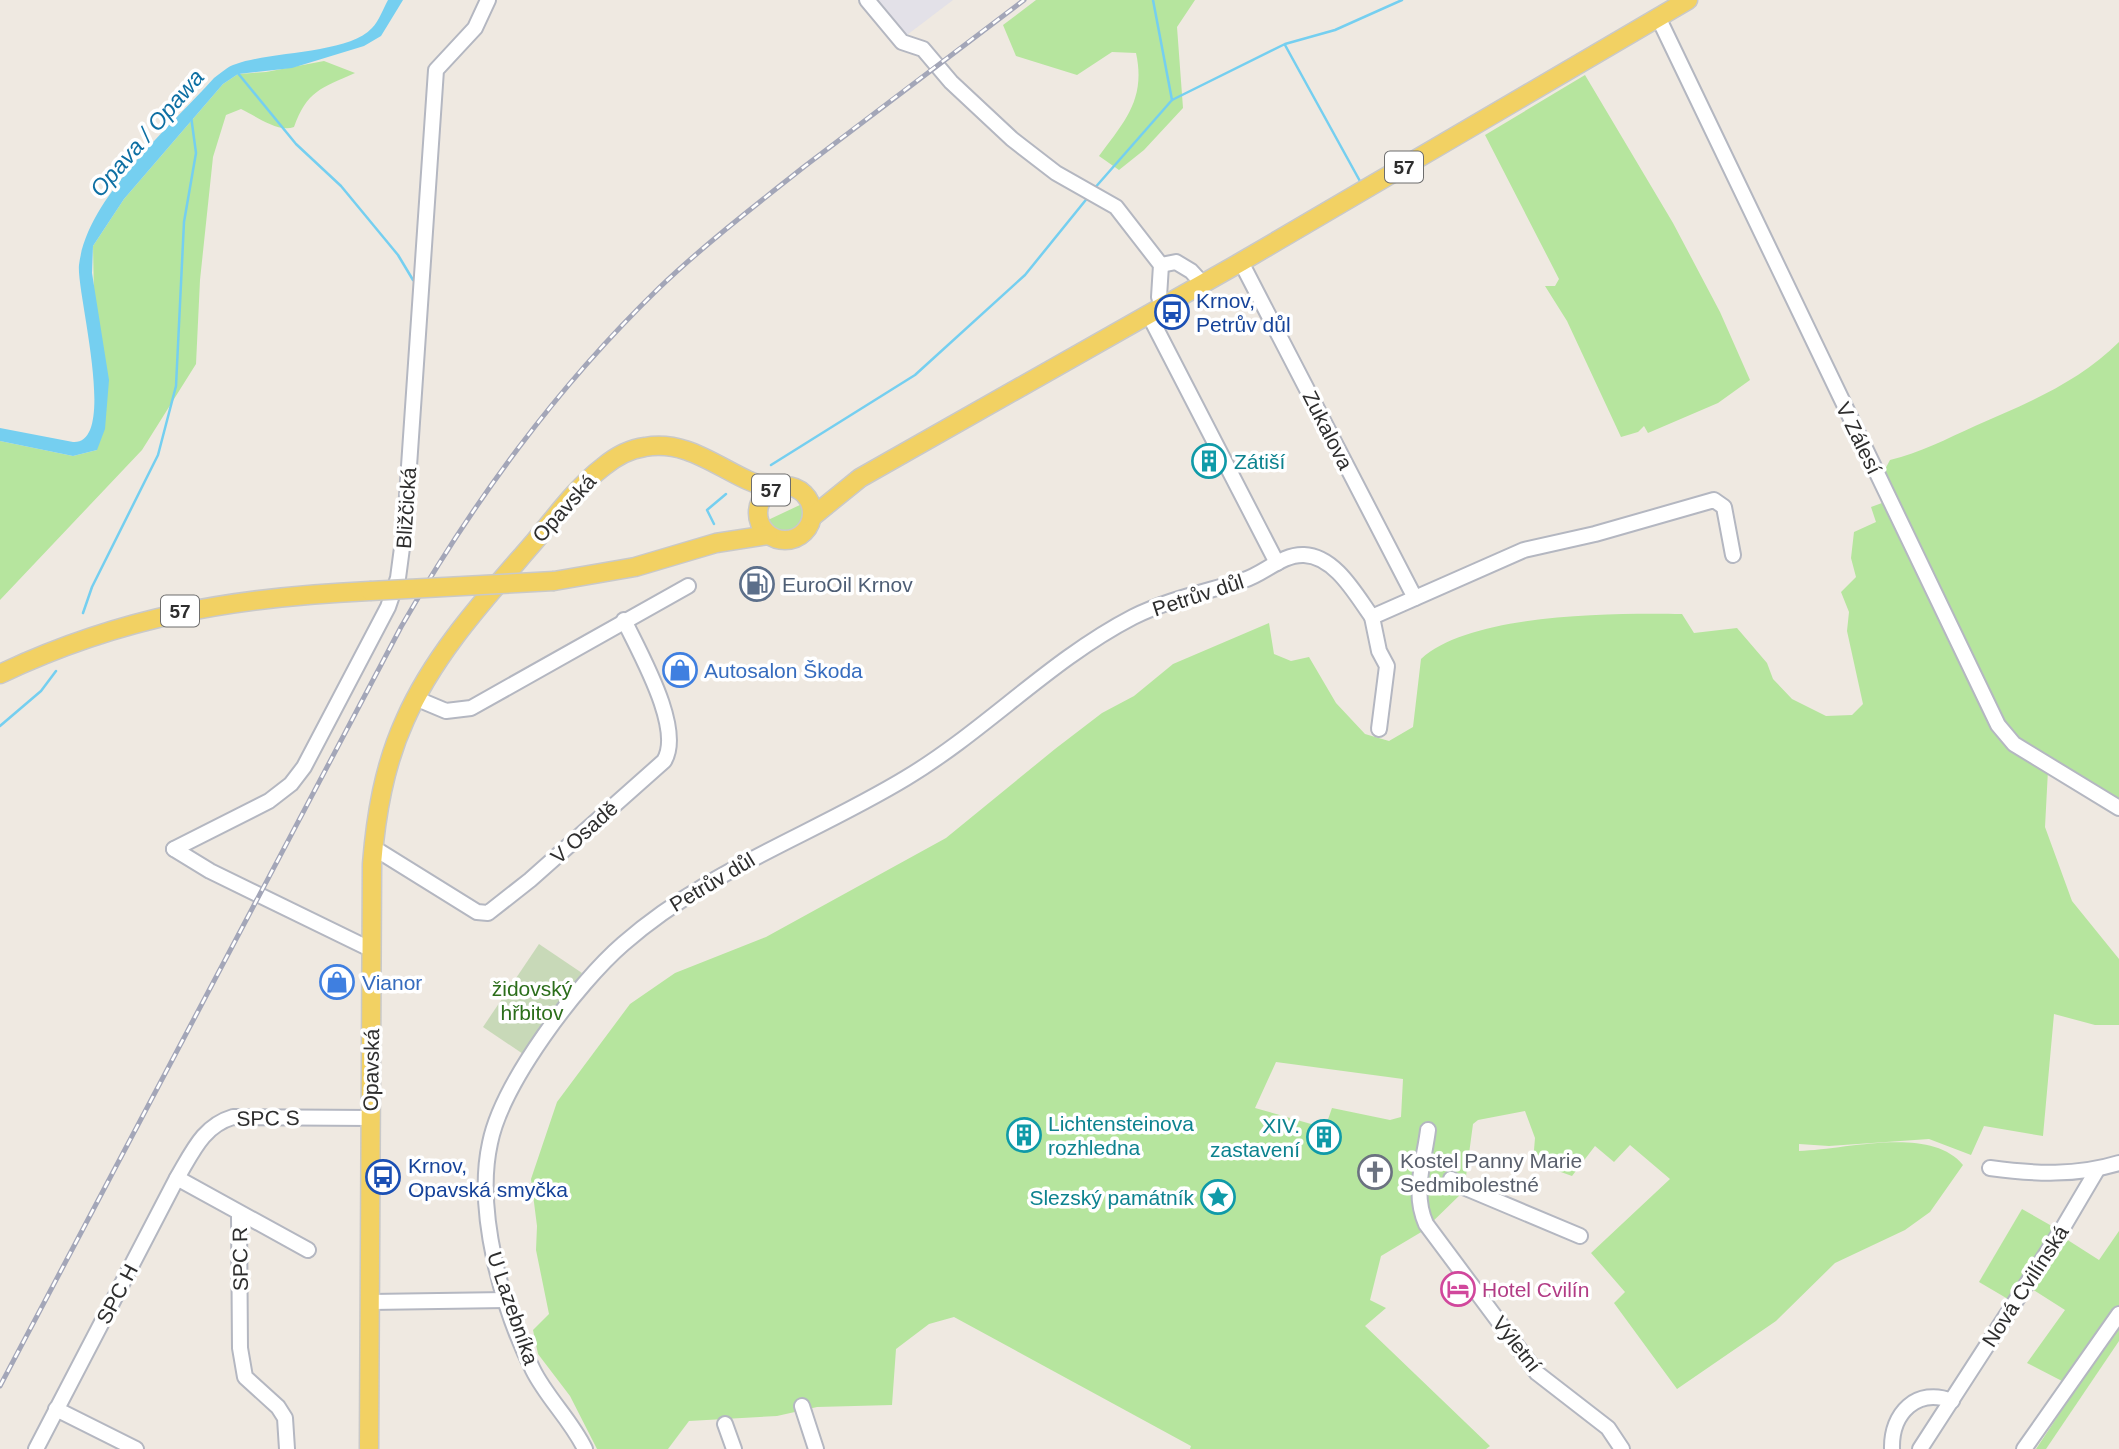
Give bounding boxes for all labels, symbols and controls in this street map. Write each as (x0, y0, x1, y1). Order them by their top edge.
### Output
water label: Opava / Opawa (85, 64, 209, 202)
road number: 57 (1385, 152, 1423, 182)
place label: Krnov, Petrův důl (1196, 289, 1291, 336)
bus stop icon: Krnov, Petrův důl (1153, 293, 1191, 331)
street label: Zukalova (1298, 387, 1358, 473)
street label: V Zálesí (1832, 398, 1886, 478)
building icon: Zátiší (1190, 442, 1228, 480)
place label: Zátiší (1234, 450, 1286, 473)
street label: Bližčická (392, 466, 420, 550)
street label: Opavská (528, 469, 600, 546)
road number: 57 (752, 475, 790, 505)
fuel station icon: EuroOil Krnov (738, 565, 776, 603)
street label: Petrův důl (1149, 569, 1247, 621)
place label: EuroOil Krnov (782, 573, 913, 596)
road number: 57 (161, 596, 199, 626)
shop icon: Autosalon Škoda (661, 651, 699, 689)
place label: Autosalon Škoda (704, 659, 863, 682)
street label: V Osadě (546, 796, 622, 868)
street label: Petrův důl (666, 848, 758, 916)
shop icon: Vianor (318, 963, 356, 1001)
place label: Vianor (362, 971, 422, 994)
park label: židovský hřbitov (492, 977, 573, 1024)
street label: Opavská (359, 1028, 383, 1112)
street label: SPC S (236, 1106, 300, 1130)
place label: Lichtensteinova rozhledna (1048, 1112, 1194, 1159)
place label: XIV. zastavení (1210, 1114, 1300, 1161)
building icon: Lichtensteinova rozhledna (1005, 1116, 1043, 1154)
building icon: XIV. zastavení (1305, 1118, 1343, 1156)
place label: Kostel Panny Marie Sedmibolestné (1400, 1149, 1582, 1196)
church icon: Kostel Panny Marie Sedmibolestné (1356, 1153, 1394, 1191)
place label: Krnov, Opavská smyčka (408, 1154, 568, 1201)
bus stop icon: Krnov, Opavská smyčka (364, 1158, 402, 1196)
place icon: Slezský památník (1199, 1178, 1237, 1216)
place label: Slezský památník (1029, 1186, 1194, 1209)
street label: Nová Cvilínská (1977, 1221, 2073, 1351)
street label: SPC R (228, 1227, 252, 1291)
street label: U Lazebníka (483, 1249, 543, 1368)
street label: SPC H (92, 1260, 142, 1328)
hotel icon: Hotel Cvilín (1439, 1270, 1477, 1308)
place label: Hotel Cvilín (1482, 1278, 1589, 1301)
street label: Výletní (1488, 1312, 1546, 1377)

